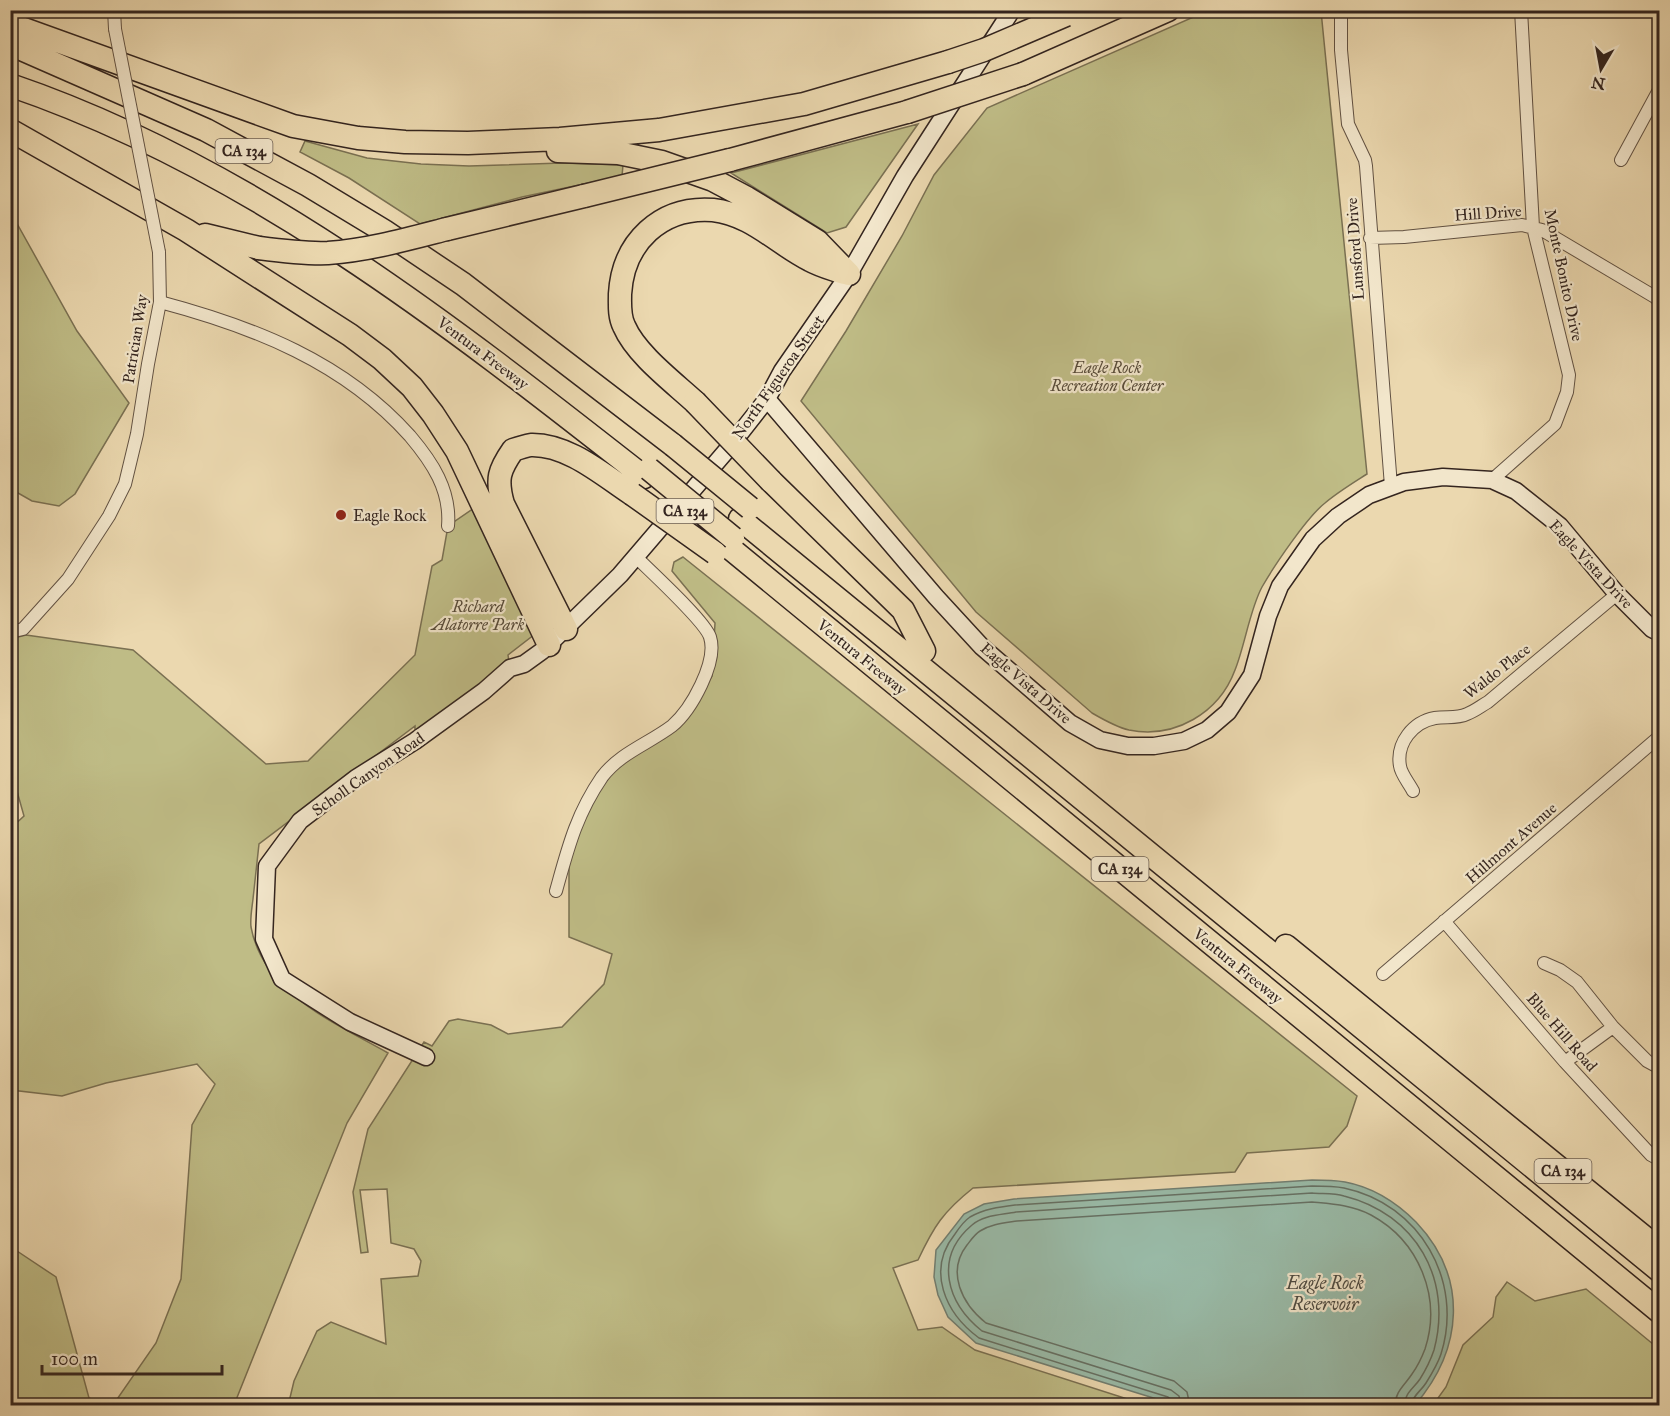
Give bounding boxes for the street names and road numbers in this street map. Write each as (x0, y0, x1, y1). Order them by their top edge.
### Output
road number: CA 134 (216, 139, 272, 163)
street label: Lunsford Drive (1342, 197, 1368, 301)
street label: Hill Drive (1454, 201, 1523, 225)
street label: Monte Bonito Drive (1541, 207, 1587, 343)
street label: Patrician Way (119, 293, 152, 385)
street label: North Figueroa Street (728, 311, 829, 443)
street label: Ventura Freeway (433, 312, 533, 394)
road number: CA 134 (656, 499, 714, 523)
street label: Eagle Vista Drive (1544, 516, 1637, 613)
street label: Ventura Freeway (813, 615, 911, 699)
street label: Eagle Vista Drive (976, 638, 1076, 729)
street label: Waldo Place (1460, 639, 1534, 703)
street label: Scholl Canyon Road (308, 728, 428, 820)
street label: Hillmont Avenue (1462, 798, 1561, 888)
road number: CA 134 (1092, 857, 1148, 881)
street label: Ventura Freeway (1189, 924, 1287, 1008)
street label: Blue Hill Road (1523, 989, 1601, 1075)
road number: CA 134 (1534, 1159, 1592, 1183)

